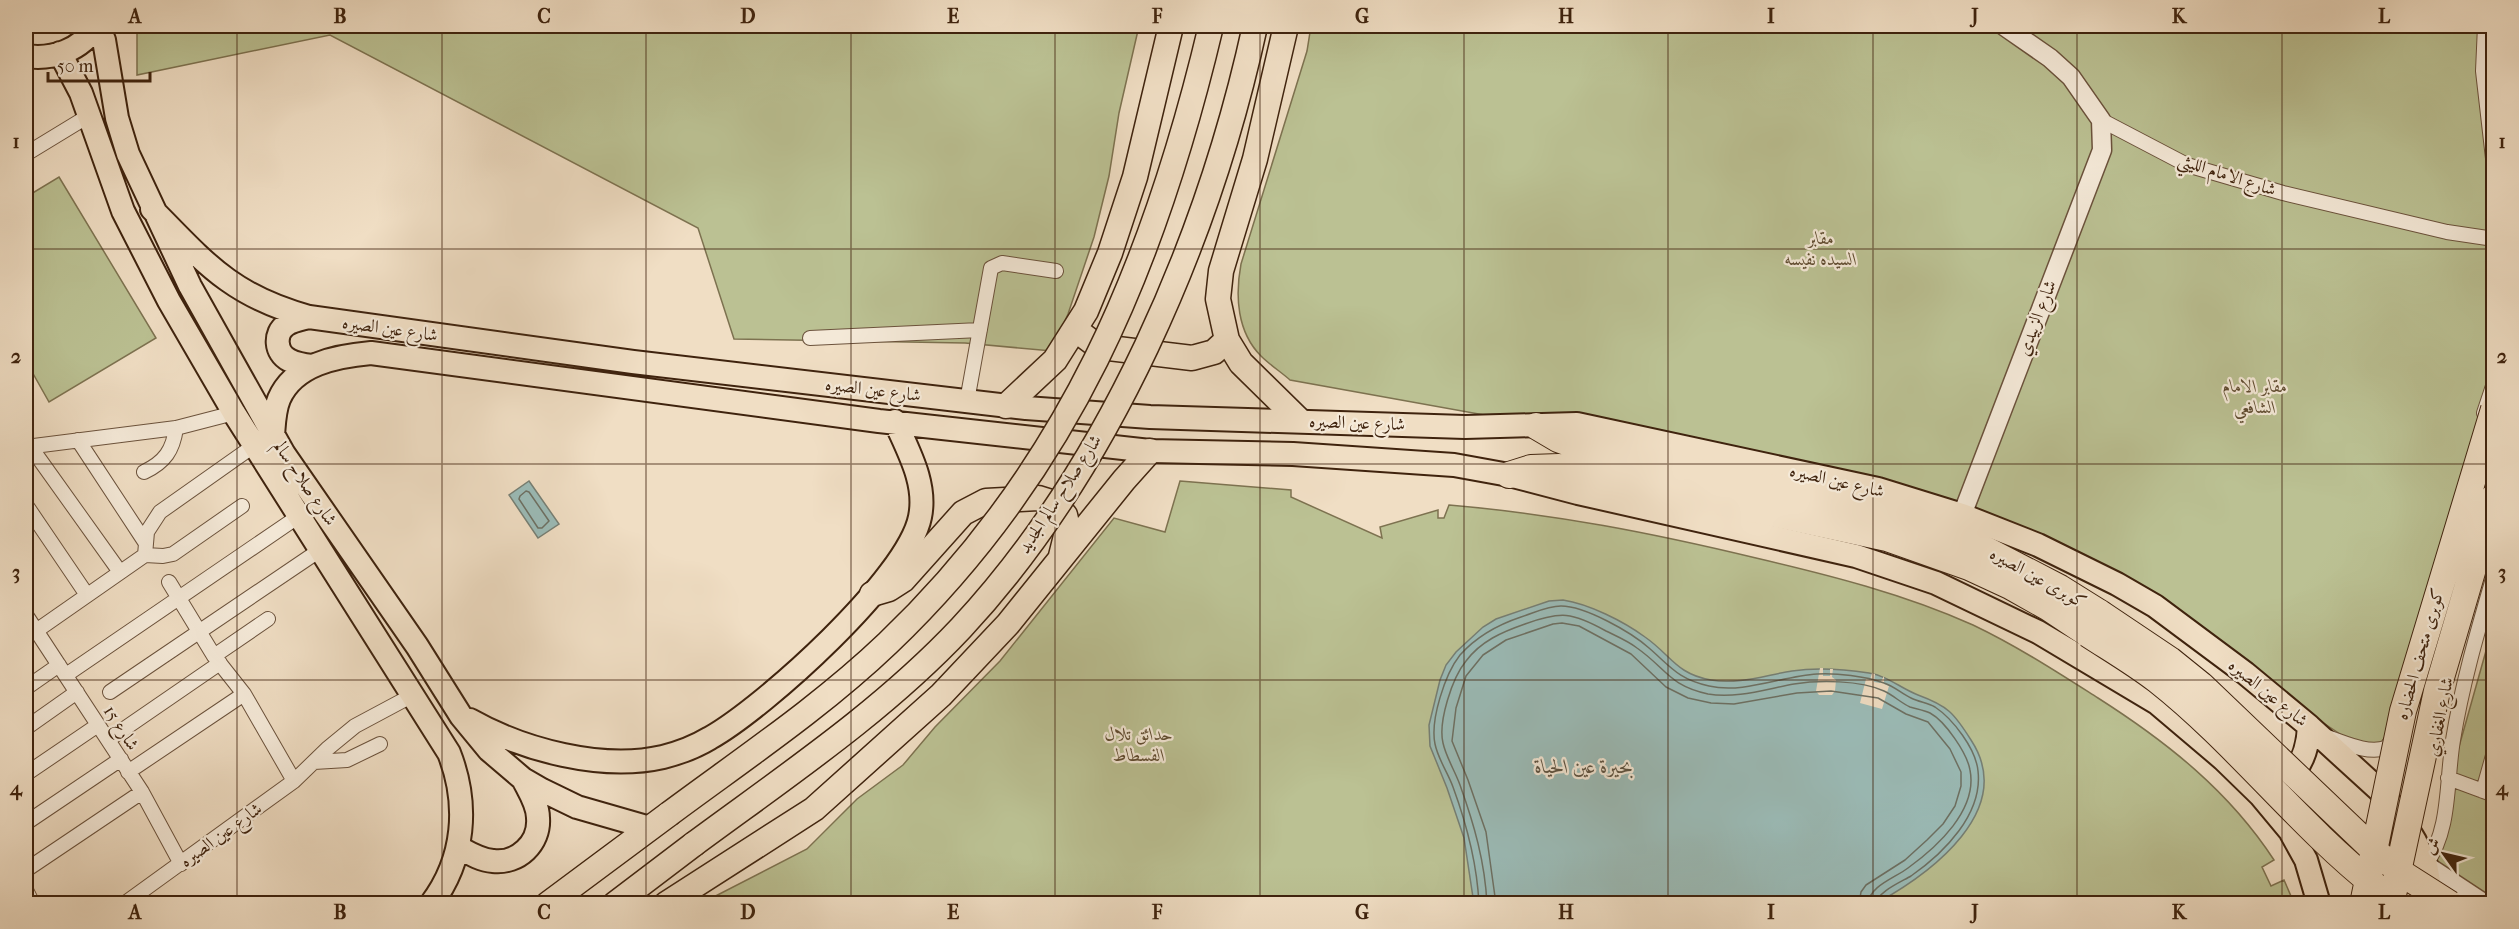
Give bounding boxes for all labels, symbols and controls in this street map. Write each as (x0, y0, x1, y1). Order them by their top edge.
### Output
text: A (127, 5, 143, 28)
text: B (333, 5, 347, 28)
text: C (537, 5, 551, 28)
text: D (740, 5, 756, 28)
text: E (947, 5, 959, 28)
text: F (1151, 5, 1163, 28)
text: G (1355, 5, 1369, 28)
text: H (1558, 5, 1574, 28)
text: I (1767, 5, 1775, 28)
text: J (1969, 5, 1979, 28)
text: K (2172, 5, 2188, 28)
text: L (2378, 5, 2391, 28)
scale bar (48, 45, 150, 83)
text: 50 m (57, 56, 94, 77)
text: 1 (12, 130, 20, 153)
text: 1 (2498, 130, 2506, 153)
street label: شارع الامام الليثي (2173, 149, 2279, 206)
park label: مقابر السيده نفيسه (1785, 228, 1857, 270)
street label: شارع الزبيدي (2013, 277, 2065, 360)
street label: شارع عين الصيره (340, 312, 439, 350)
text: 2 (11, 345, 21, 368)
text: 2 (2497, 345, 2507, 368)
street label: شارع عين الصيره (823, 374, 922, 410)
park label: مقابر الامام الشافعي (2222, 376, 2288, 424)
street label: شارع عين الصيره (1308, 411, 1405, 439)
street label: شارع صلاح سالم الجديد (1014, 431, 1110, 560)
street label: شارع صلاح سالم (265, 436, 341, 532)
street label: شارع عين الصيره (1787, 460, 1886, 506)
street label: كوبرى عين الصيره (1986, 543, 2090, 613)
text: 3 (12, 561, 20, 584)
text: 3 (2498, 561, 2506, 584)
street label: كوبرى متحف الحضاره (2391, 586, 2449, 722)
street label: شارع عين الصيره (2221, 655, 2312, 735)
street label: شارع الغفاري (2422, 675, 2462, 759)
street label: شارع 15 (95, 702, 143, 757)
park label: حدائق تلال الفسطاط (1105, 724, 1173, 766)
water label: بحيرة عين الحياة (1534, 755, 1634, 779)
text: 4 (9, 777, 23, 801)
text: 4 (2495, 777, 2509, 801)
street label: شارع عين الصيره (176, 798, 268, 875)
north arrow (2414, 824, 2474, 884)
text: ش (2420, 834, 2444, 858)
text: A (127, 901, 143, 924)
text: B (333, 901, 347, 924)
text: C (537, 901, 551, 924)
text: D (740, 901, 756, 924)
text: E (947, 901, 959, 924)
text: F (1151, 901, 1163, 924)
text: G (1355, 901, 1369, 924)
text: H (1558, 901, 1574, 924)
text: I (1767, 901, 1775, 924)
text: J (1969, 901, 1979, 924)
text: K (2172, 901, 2188, 924)
text: L (2378, 901, 2391, 924)

